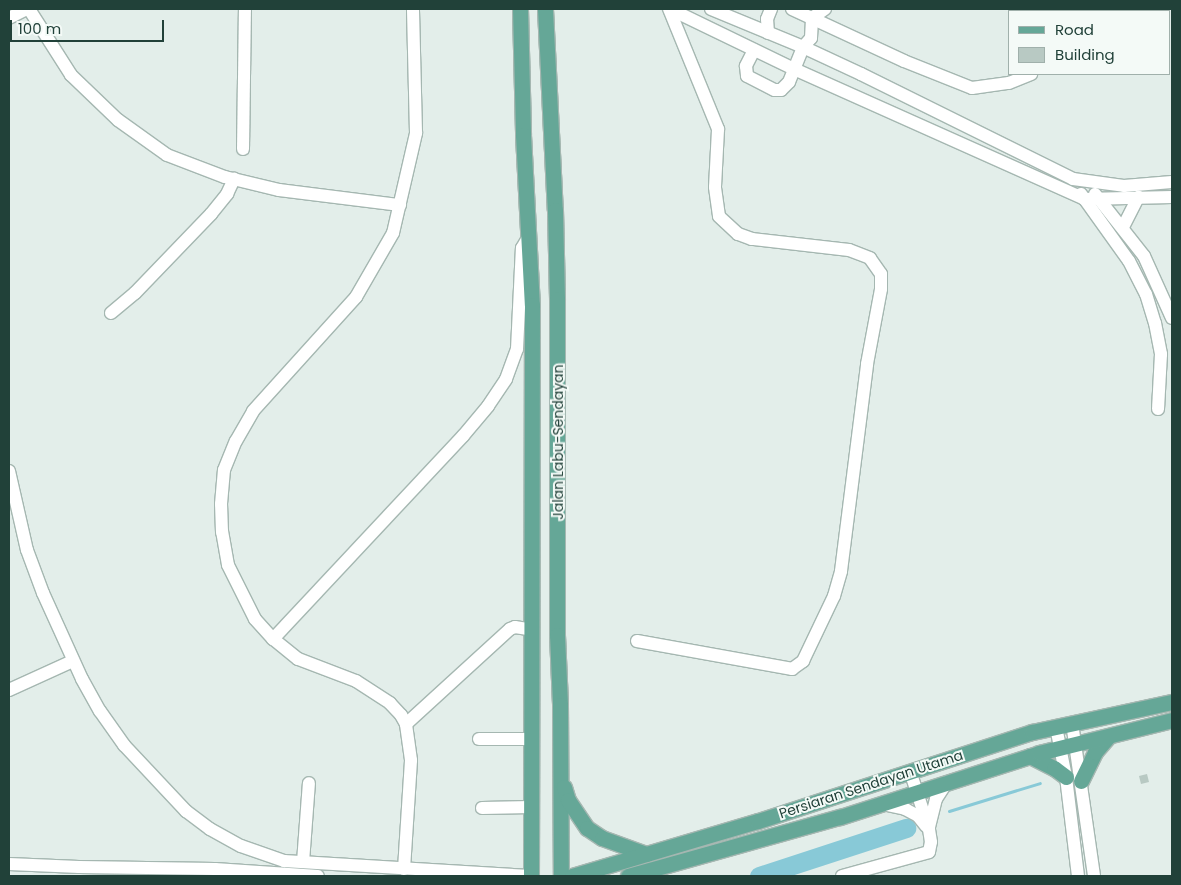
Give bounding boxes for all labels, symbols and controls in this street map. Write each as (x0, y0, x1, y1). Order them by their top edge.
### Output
scale bar (12, 10, 166, 42)
legend (1008, 10, 1171, 75)
text: 100 m (18, 18, 61, 39)
text: Road (1055, 19, 1094, 40)
text: Building (1055, 44, 1115, 65)
street label: Jalan Labu-Sendayan (550, 364, 566, 520)
street label: Persiaran Sendayan Utama (777, 746, 965, 822)

